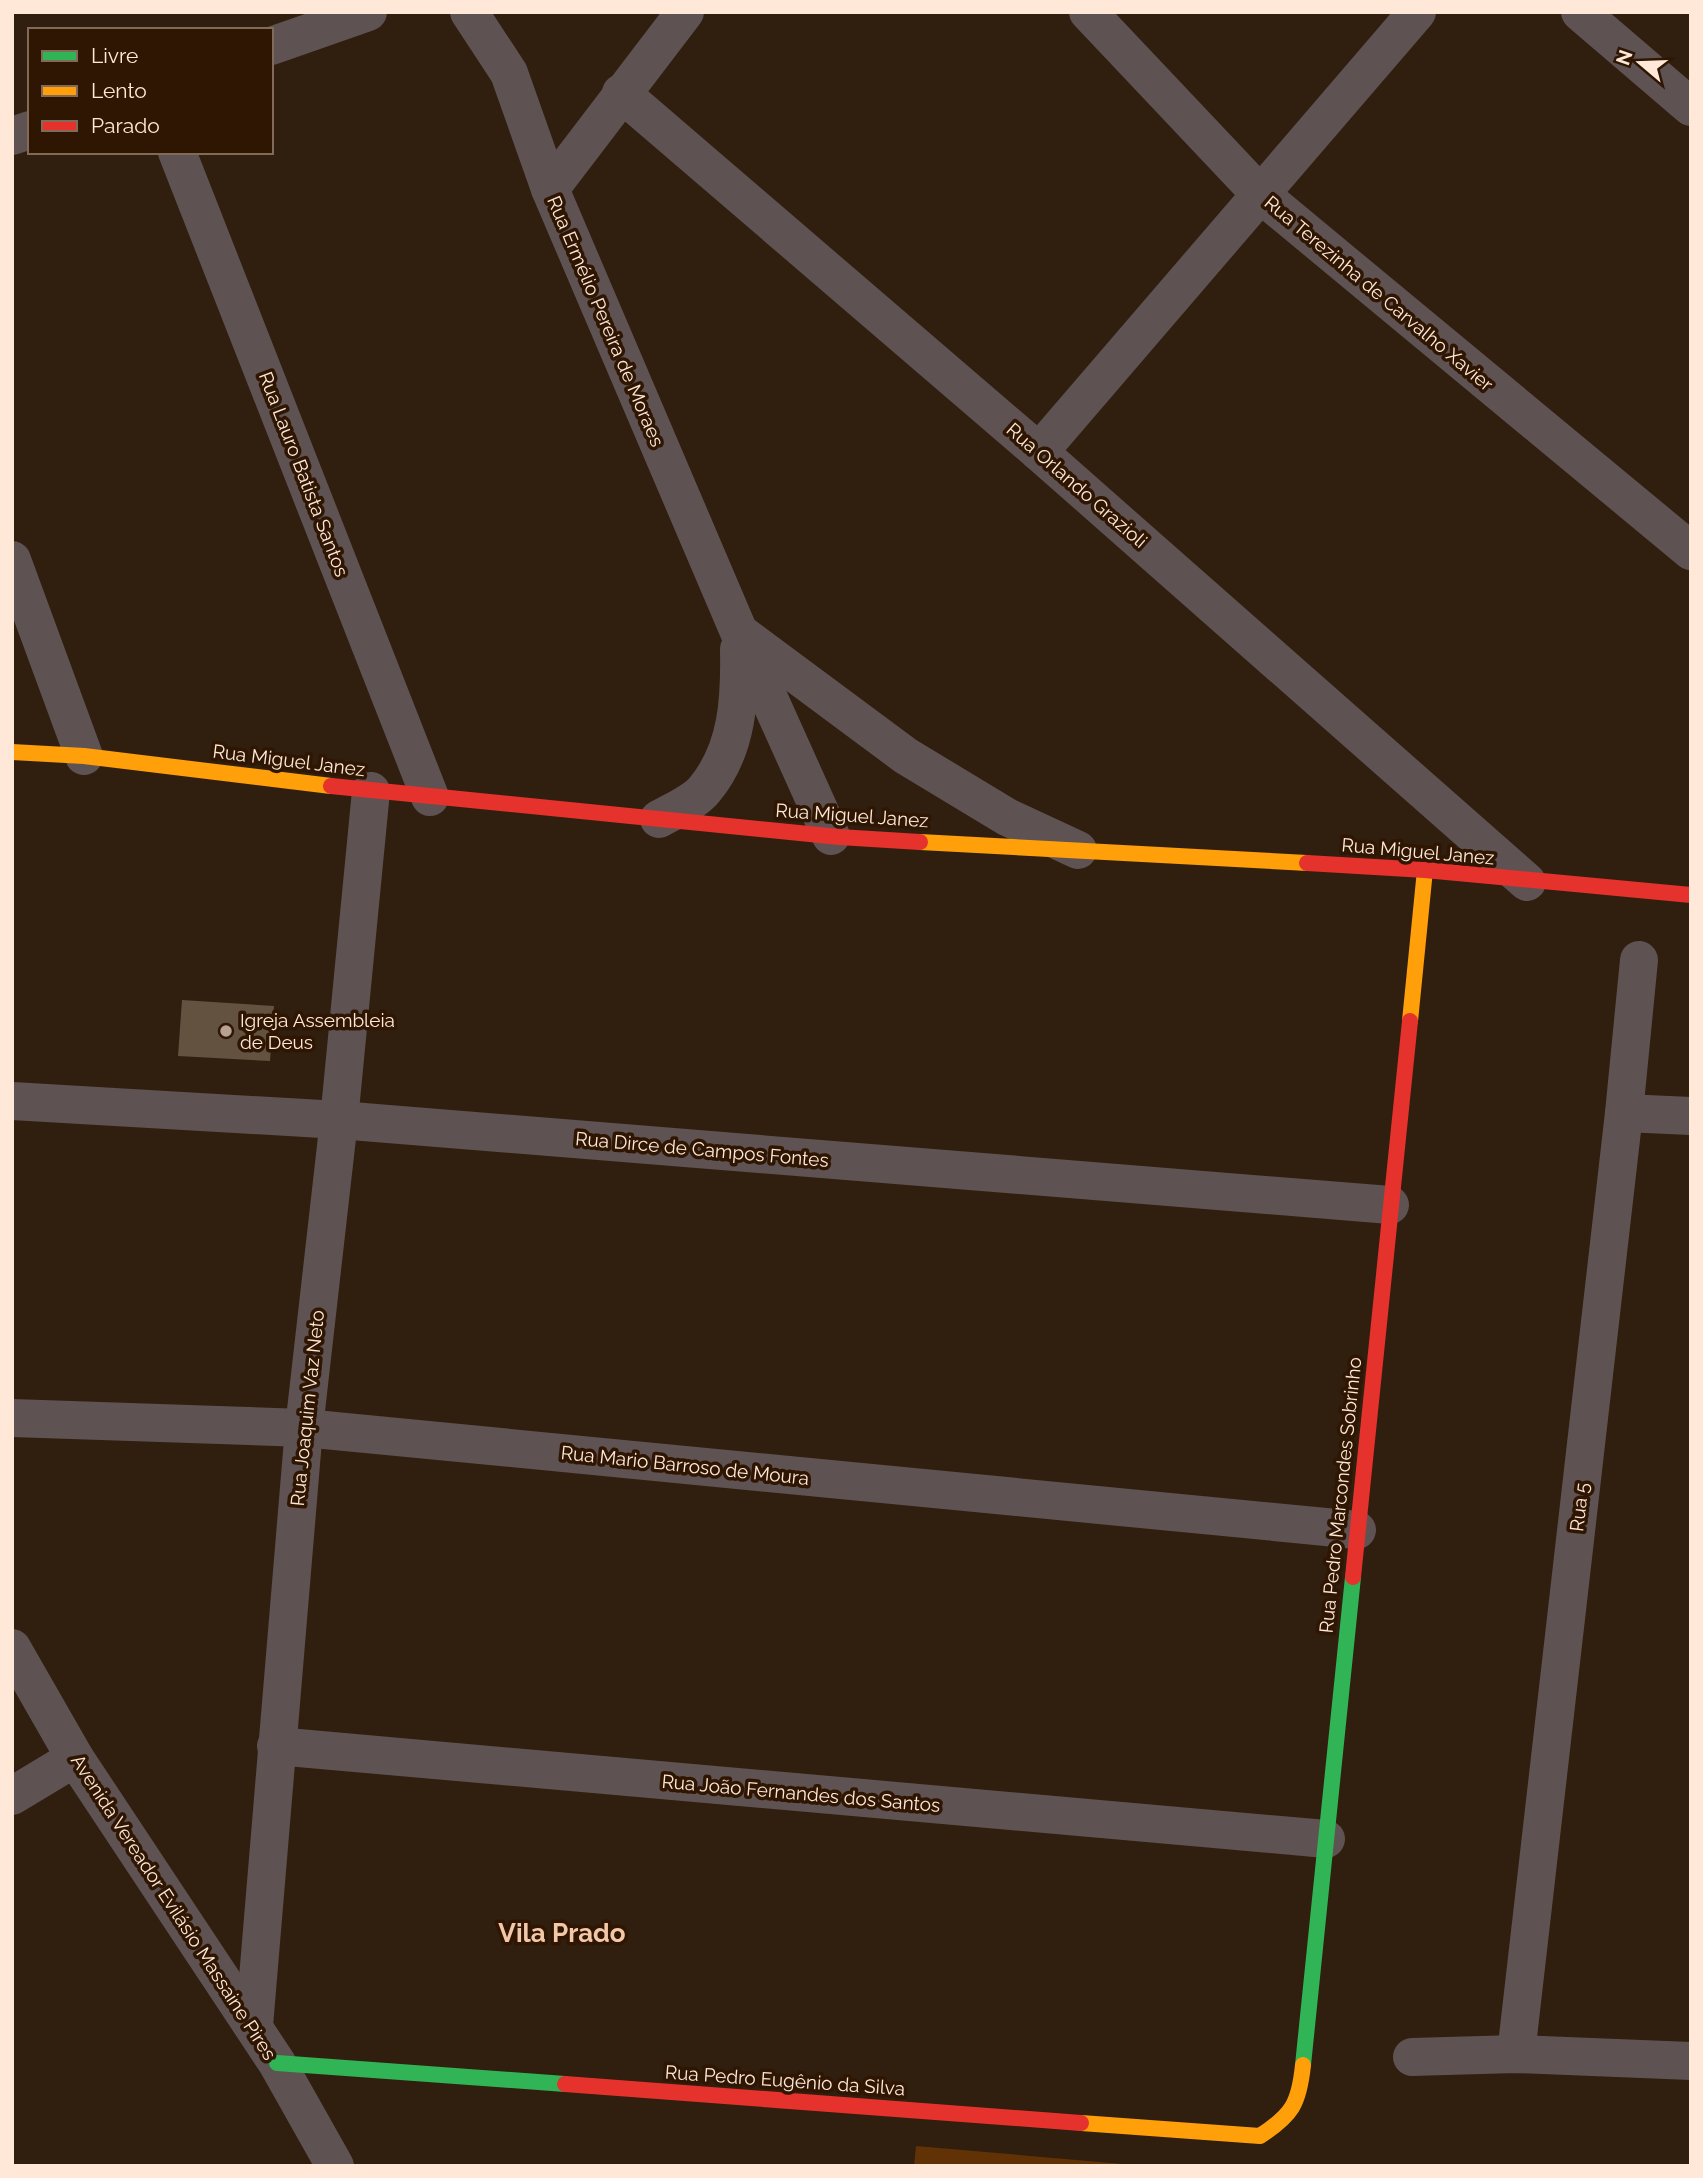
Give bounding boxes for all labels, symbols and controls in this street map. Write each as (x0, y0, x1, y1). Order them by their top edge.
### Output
legend (28, 28, 273, 154)
north arrow (1605, 28, 1675, 98)
text: Livre (91, 43, 138, 68)
text: N (1611, 47, 1637, 68)
text: Lento (91, 78, 147, 103)
text: Parado (91, 113, 160, 138)
street label: Rua Terezinha de Carvalho Xavier (1260, 191, 1498, 395)
street label: Rua Ermélio Pereira de Moraes (543, 192, 669, 450)
street label: Rua Lauro Batista Santos (255, 368, 353, 580)
street label: Rua Orlando Grazioli (1002, 418, 1152, 552)
street label: Rua Miguel Janez (212, 740, 366, 780)
street label: Rua Miguel Janez (775, 799, 929, 831)
street label: Rua Miguel Janez (1341, 833, 1495, 869)
place label: Igreja Assembleia de Deus (240, 1009, 395, 1053)
marker: Igreja Assembleia de Deus (218, 1023, 234, 1039)
street label: Rua Dirce de Campos Fontes (574, 1127, 830, 1171)
street label: Rua Joaquim Vaz Neto (286, 1309, 328, 1507)
street label: Rua Pedro Marcondes Sobrinho (1315, 1356, 1365, 1634)
street label: Rua Mario Barroso de Moura (560, 1441, 810, 1489)
street label: Rua 5 (1565, 1481, 1593, 1533)
street label: Avenida Vereador Evilásio Massaine Pires (67, 1750, 281, 2064)
street label: Rua João Fernandes dos Santos (661, 1770, 941, 1816)
district label: Vila Prado (498, 1918, 626, 1948)
street label: Rua Pedro Eugênio da Silva (664, 2061, 906, 2099)

